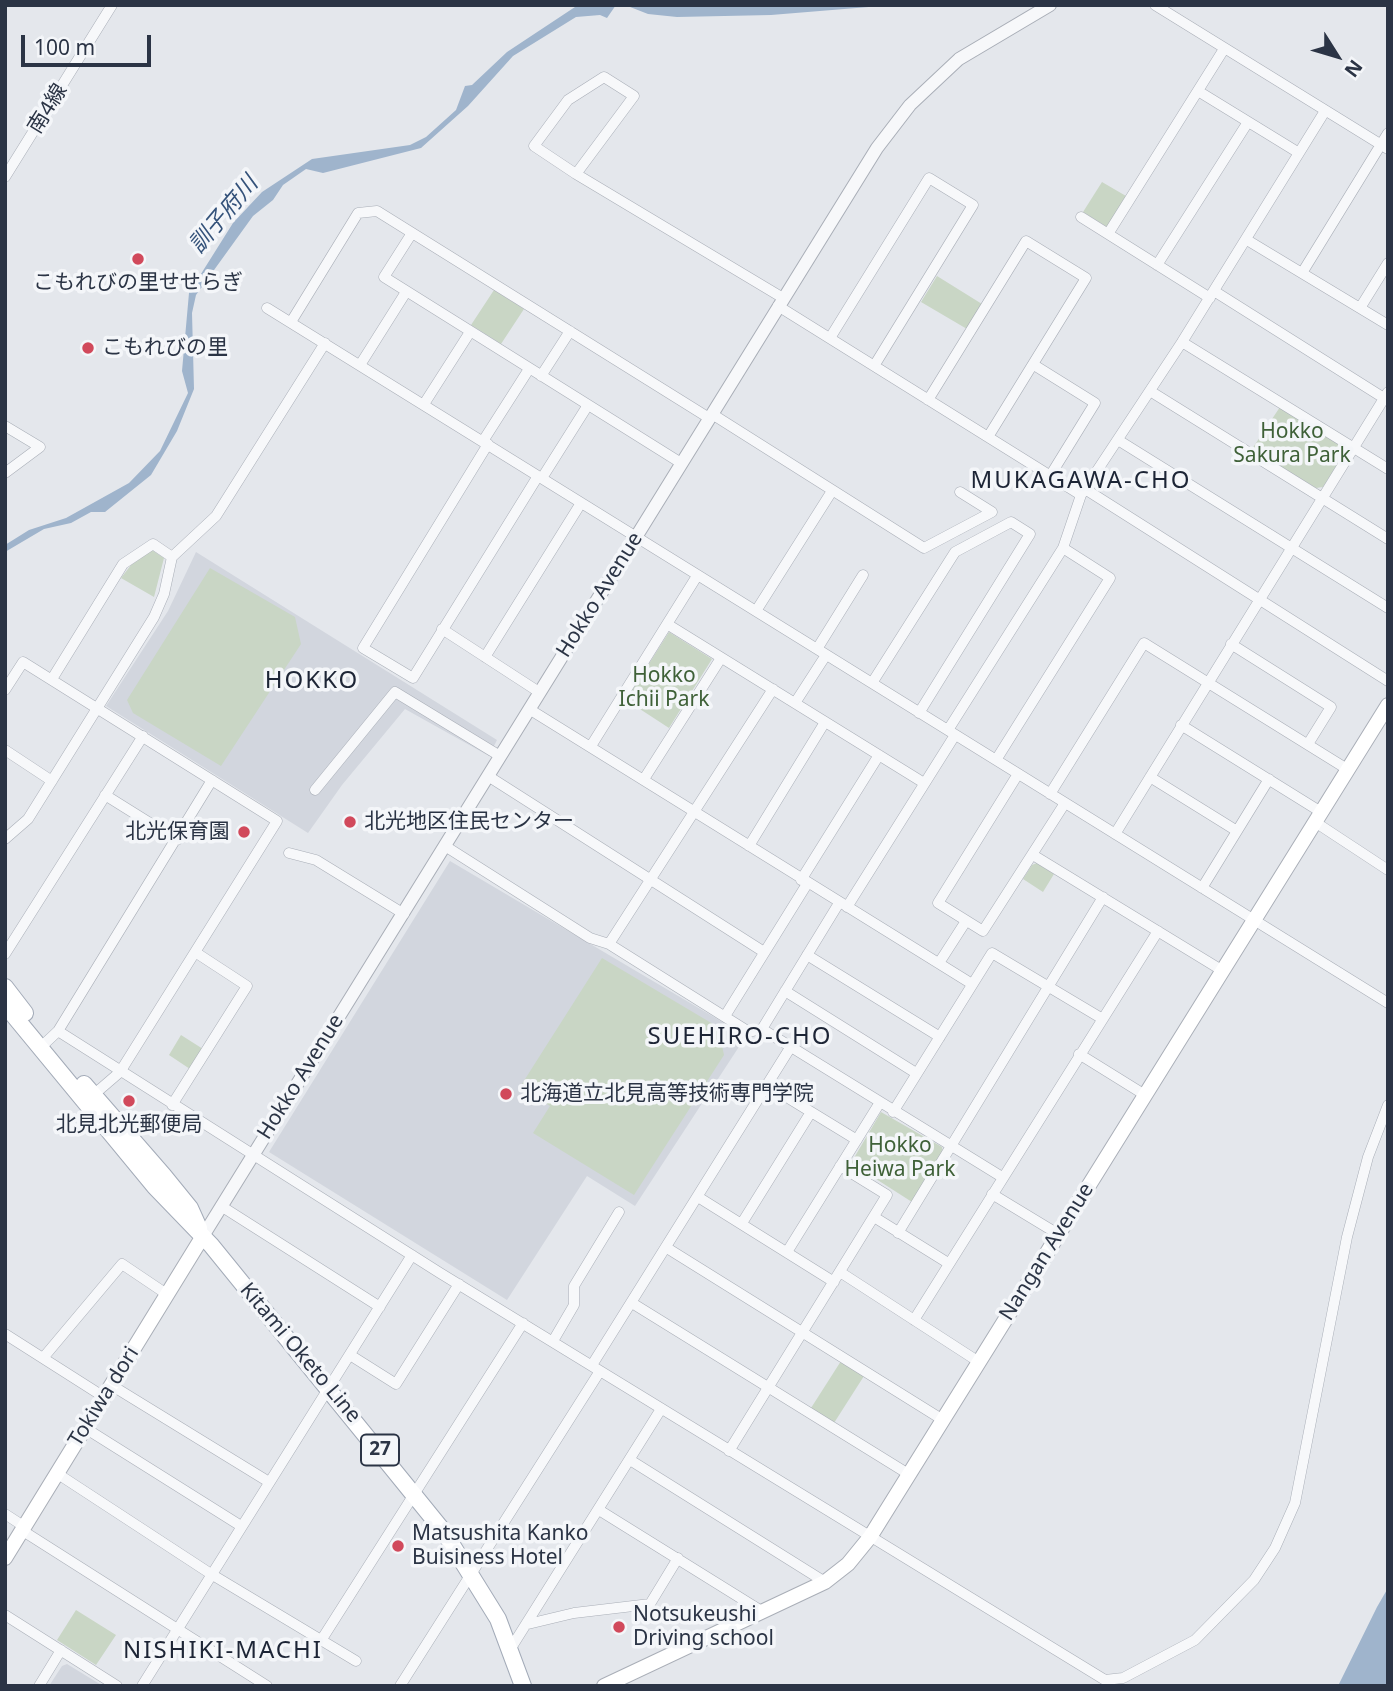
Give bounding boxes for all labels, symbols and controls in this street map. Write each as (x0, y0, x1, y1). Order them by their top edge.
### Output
scale bar (24, 21, 154, 65)
north arrow (1302, 21, 1372, 91)
text: 100 m (34, 33, 95, 61)
text: N (1339, 55, 1369, 83)
street label: 南4線 (23, 79, 73, 139)
water label: 訓子府川 (184, 171, 264, 259)
marker: こもれびの里せせらぎ (130, 251, 146, 267)
place label: こもれびの里せせらぎ (33, 270, 243, 296)
place label: こもれびの里 (102, 335, 228, 361)
marker: こもれびの里 (80, 340, 96, 356)
park label: Hokko Sakura Park (1233, 419, 1351, 469)
district label: MUKAGAWA-CHO (972, 467, 1190, 495)
street label: Hokko Avenue (552, 528, 648, 662)
park label: Hokko Ichii Park (619, 663, 709, 713)
district label: HOKKO (265, 667, 359, 695)
place label: 北光地区住民センター (364, 809, 574, 835)
marker: 北光地区住民センター (342, 814, 358, 830)
place label: 北光保育園 (125, 819, 230, 845)
marker: 北光保育園 (236, 824, 252, 840)
street label: Hokko Avenue (253, 1010, 349, 1144)
district label: SUEHIRO-CHO (649, 1023, 831, 1051)
place label: 北海道立北見高等技術専門学院 (520, 1081, 814, 1107)
marker: 北海道立北見高等技術専門学院 (498, 1086, 514, 1102)
marker: 北見北光郵便局 (121, 1093, 137, 1109)
place label: 北見北光郵便局 (56, 1112, 202, 1138)
park label: Hokko Heiwa Park (845, 1133, 955, 1183)
street label: Nangan Avenue (995, 1179, 1099, 1325)
street label: Kitami Oketo Line (234, 1278, 366, 1428)
street label: Tokiwa dori (63, 1342, 145, 1452)
road number: 27 (361, 1434, 399, 1466)
place label: Matsushita Kanko Buisiness Hotel (412, 1521, 588, 1571)
marker: Matsushita Kanko Buisiness Hotel (390, 1538, 406, 1554)
place label: Notsukeushi Driving school (633, 1602, 774, 1652)
marker: Notsukeushi Driving school (611, 1619, 627, 1635)
district label: NISHIKI-MACHI (125, 1637, 321, 1665)

